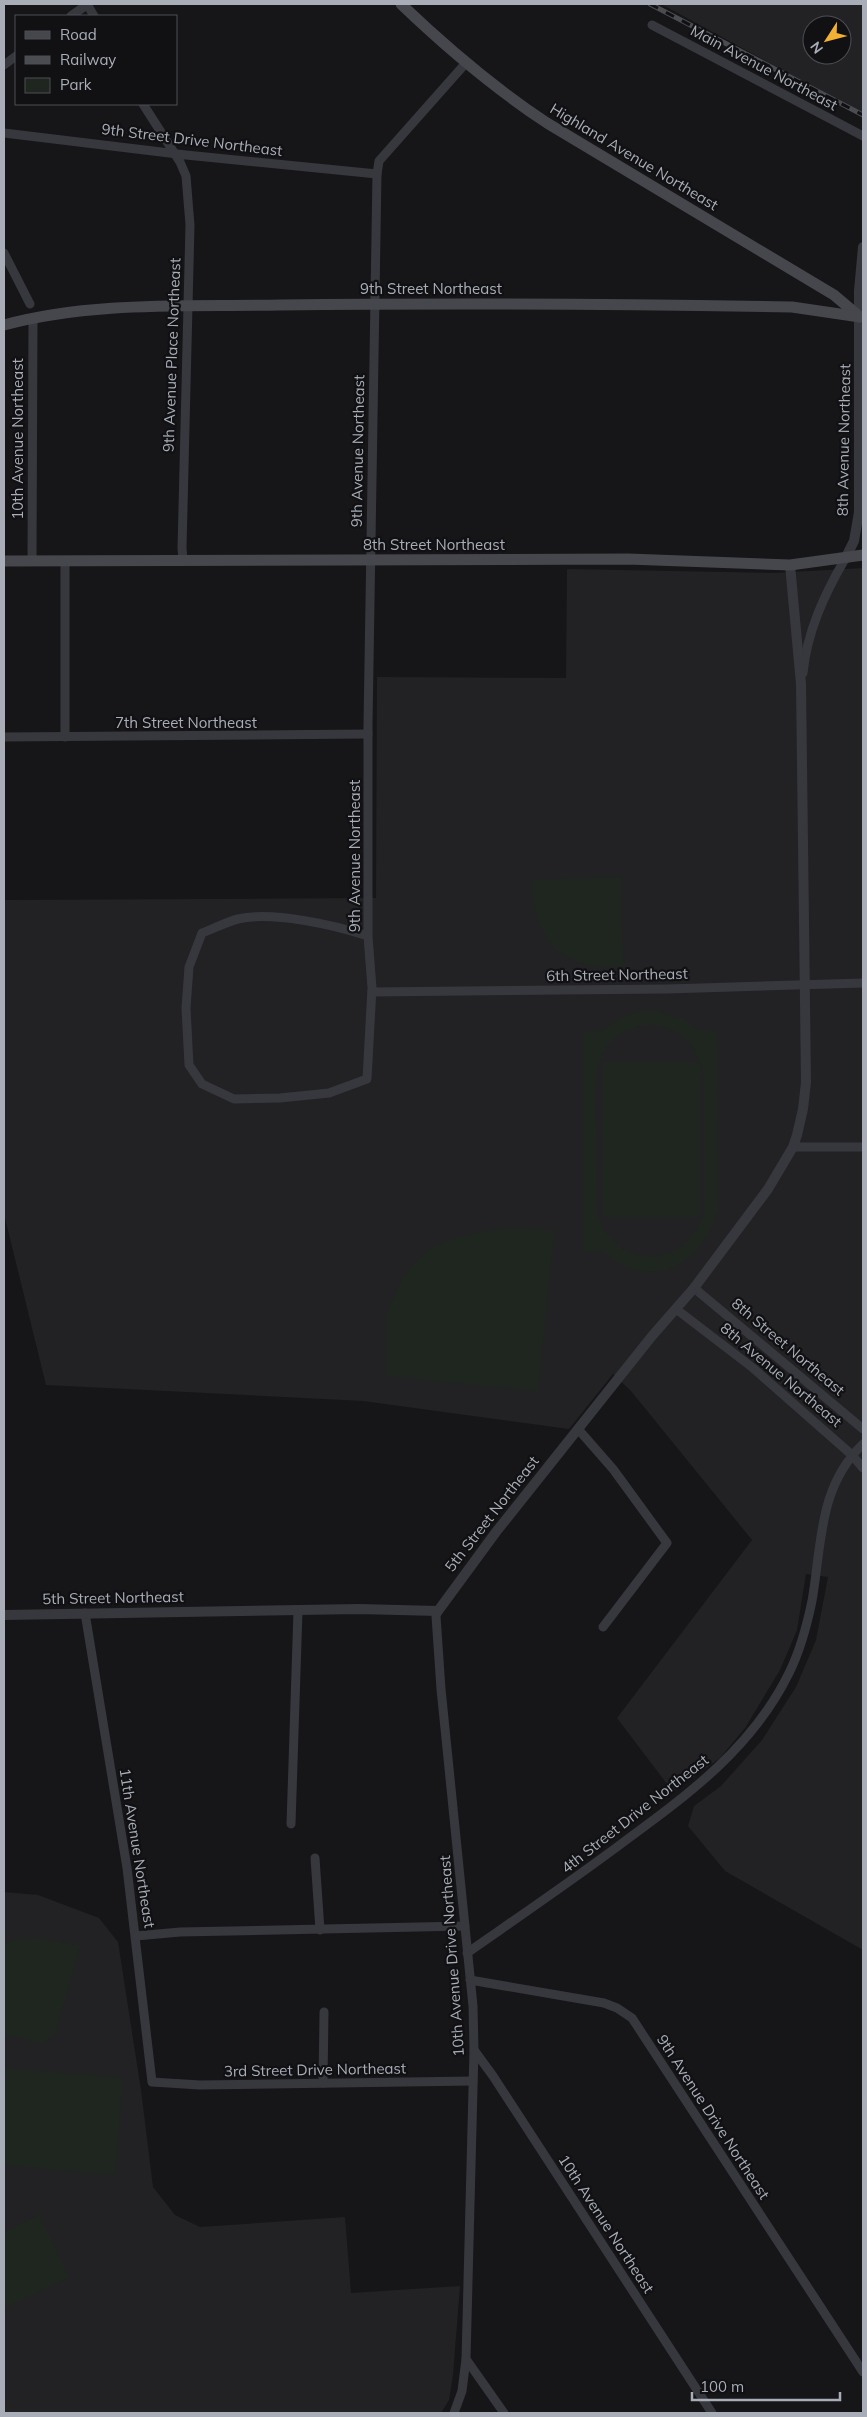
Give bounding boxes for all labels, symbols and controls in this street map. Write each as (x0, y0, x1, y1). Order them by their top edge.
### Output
legend (15, 15, 178, 105)
north arrow (802, 15, 852, 65)
street label: Main Avenue Northeast (687, 22, 841, 114)
text: Road (60, 25, 97, 44)
text: Railway (60, 50, 116, 69)
text: Park (60, 75, 92, 94)
street label: Highland Avenue Northeast (547, 99, 722, 214)
street label: 9th Street Drive Northeast (101, 119, 284, 160)
street label: 9th Avenue Place Northeast (159, 258, 184, 452)
street label: 9th Street Northeast (360, 279, 502, 298)
street label: 10th Avenue Northeast (8, 358, 27, 520)
street label: 8th Avenue Northeast (833, 364, 854, 516)
street label: 9th Avenue Northeast (347, 375, 368, 527)
street label: 8th Street Northeast (363, 535, 505, 554)
street label: 7th Street Northeast (115, 713, 257, 732)
street label: 9th Avenue Northeast (345, 780, 364, 932)
street label: 6th Street Northeast (546, 964, 688, 985)
street label: 8th Street Northeast (728, 1294, 849, 1399)
street label: 8th Avenue Northeast (717, 1318, 846, 1431)
street label: 5th Street Northeast (440, 1452, 543, 1575)
street label: 5th Street Northeast (42, 1587, 184, 1608)
street label: 4th Street Drive Northeast (557, 1750, 712, 1877)
street label: 11th Avenue Northeast (115, 1767, 160, 1929)
street label: 10th Avenue Drive Northeast (435, 1855, 468, 2057)
street label: 9th Avenue Drive Northeast (653, 2031, 774, 2203)
street label: 3rd Street Drive Northeast (224, 2058, 406, 2081)
street label: 10th Avenue Northeast (554, 2151, 658, 2297)
scale bar (692, 2370, 840, 2402)
text: 100 m (700, 2377, 744, 2396)

